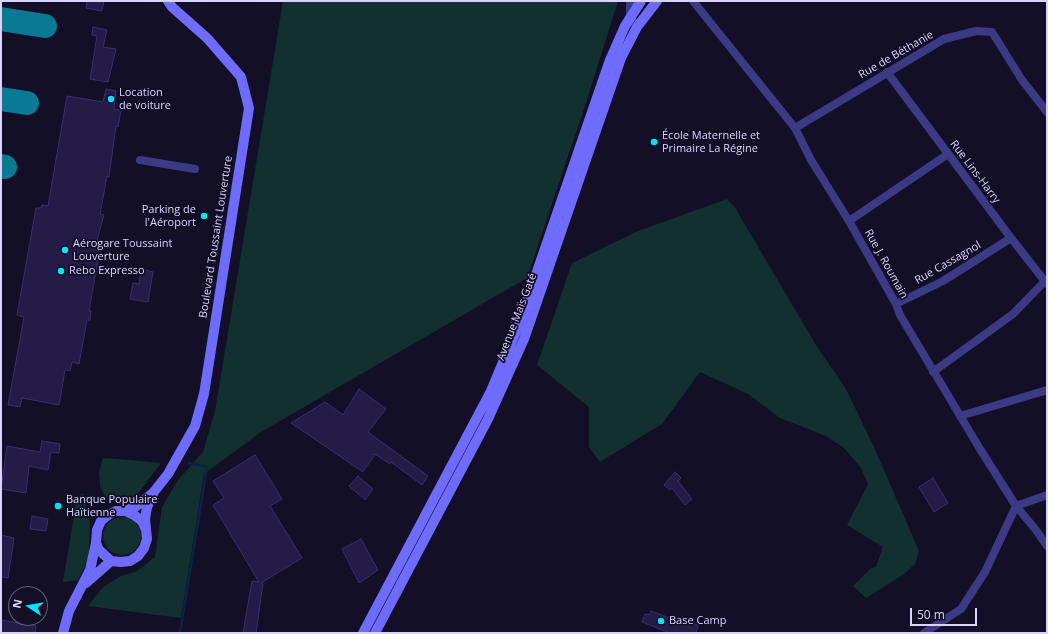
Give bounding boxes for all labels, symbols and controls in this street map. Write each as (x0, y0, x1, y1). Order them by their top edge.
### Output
street label: Rue de Béthanie (856, 28, 936, 82)
place label: Location de voiture (119, 86, 171, 112)
marker: Location de voiture (106, 94, 116, 104)
place label: École Maternelle et Primaire La Régine (662, 129, 760, 155)
marker: École Maternelle et Primaire La Régine (649, 137, 659, 147)
street label: Rue Lins-Harry (947, 138, 1003, 206)
street label: Boulevard Toussaint Louverture (197, 155, 235, 319)
place label: Parking de l'Aéroport (142, 203, 196, 229)
marker: Parking de l'Aéroport (199, 211, 209, 221)
street label: Rue J. Roumain (862, 227, 910, 301)
place label: Aérogare Toussaint Louverture (73, 237, 172, 263)
street label: Rue Cassagnol (913, 239, 983, 287)
marker: Aérogare Toussaint Louverture (60, 245, 70, 255)
place label: Rebo Expresso (69, 264, 145, 278)
marker: Rebo Expresso (56, 266, 66, 276)
street label: Avenue Maïs Gaté (494, 272, 540, 362)
place label: Banque Populaire Haïtienne (66, 493, 158, 519)
marker: Banque Populaire Haïtienne (53, 501, 63, 511)
north arrow (8, 586, 48, 626)
text: N (8, 598, 25, 610)
scale bar (912, 600, 979, 626)
text: 50 m (917, 606, 945, 623)
place label: Base Camp (669, 614, 726, 628)
marker: Base Camp (656, 616, 666, 626)

